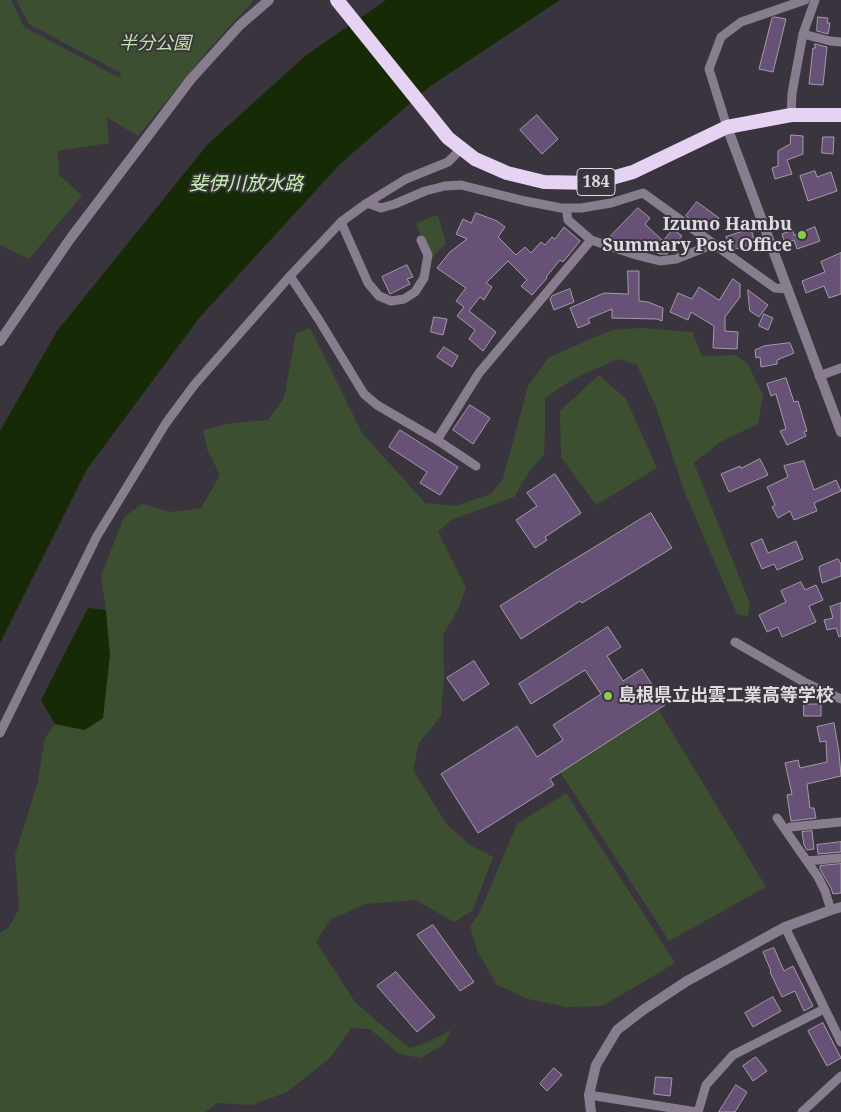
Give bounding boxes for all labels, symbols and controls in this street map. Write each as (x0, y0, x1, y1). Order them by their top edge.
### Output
park label: 半分公園 (119, 33, 191, 55)
road number: 184 (577, 168, 615, 196)
water label: 斐伊川放水路 (189, 174, 303, 196)
place label: Izumo Hambu Summary Post Office (602, 214, 792, 256)
marker: Izumo Hambu Summary Post Office (796, 229, 808, 241)
place label: 島根県立出雲工業高等学校 (618, 685, 834, 707)
marker: 島根県立出雲工業高等学校 (602, 690, 614, 702)

